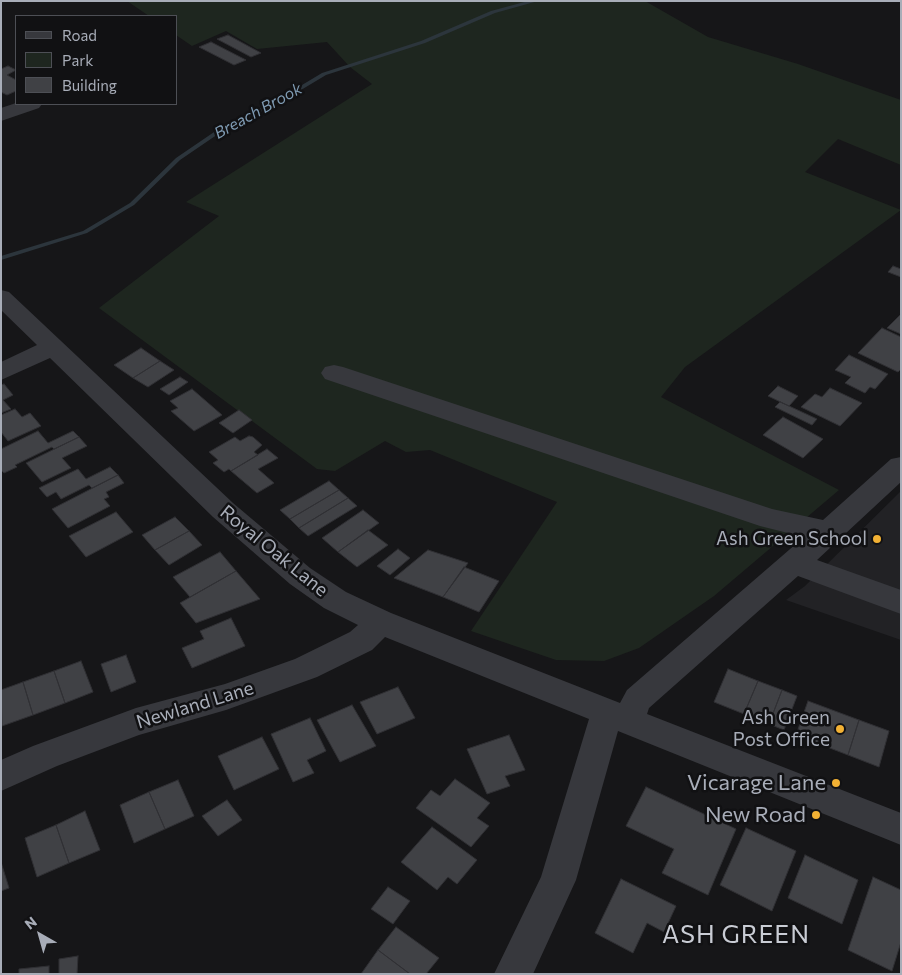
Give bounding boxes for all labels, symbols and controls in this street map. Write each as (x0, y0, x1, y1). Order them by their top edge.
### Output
legend (15, 15, 178, 105)
text: Road (62, 26, 97, 44)
text: Park (62, 51, 93, 69)
text: Building (62, 76, 117, 94)
water label: Breach Brook (211, 79, 305, 143)
street label: Royal Oak Lane (215, 501, 333, 601)
place label: Ash Green School (716, 528, 867, 550)
marker: Ash Green School (871, 533, 883, 545)
street label: Newland Lane (134, 676, 256, 734)
place label: Ash Green Post Office (733, 707, 830, 751)
marker: Ash Green Post Office (834, 723, 846, 735)
place label: Vicarage Lane (687, 770, 826, 796)
marker: Vicarage Lane (830, 777, 842, 789)
place label: New Road (705, 802, 806, 828)
marker: New Road (810, 809, 822, 821)
north arrow (15, 910, 65, 960)
text: N (21, 913, 40, 933)
district label: ASH GREEN (661, 920, 811, 950)

